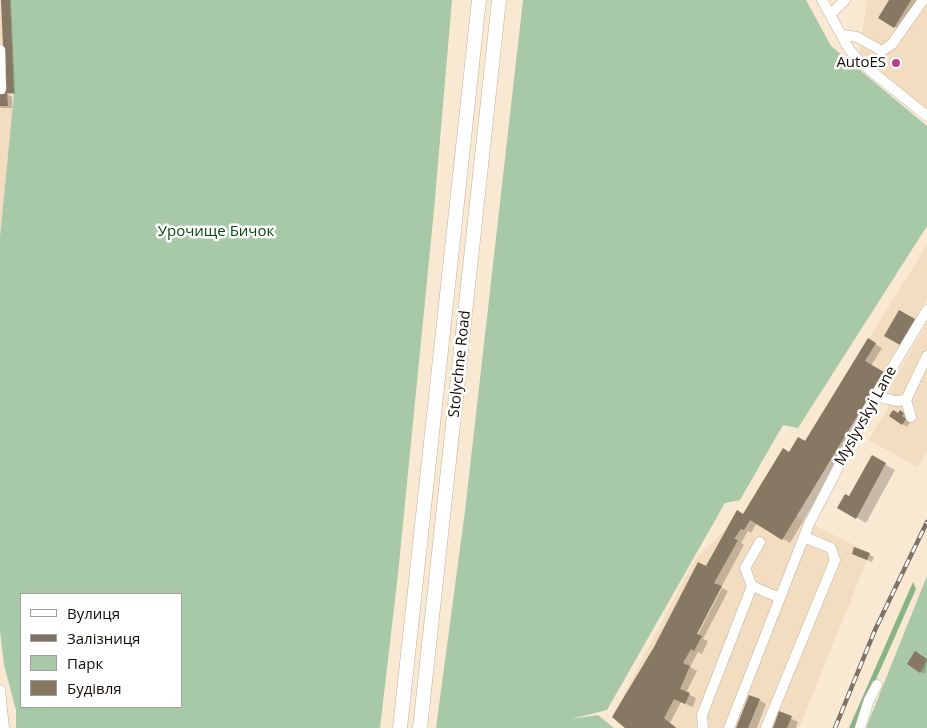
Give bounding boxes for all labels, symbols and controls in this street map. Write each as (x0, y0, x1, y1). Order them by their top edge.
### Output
place label: AutoES (836, 54, 886, 72)
marker: AutoES (890, 57, 902, 69)
park label: Урочище Бичок (158, 223, 274, 241)
street label: Stolychne Road (445, 310, 475, 418)
street label: Myslyvskyi Lane (831, 363, 901, 469)
legend (20, 593, 182, 708)
text: Вулиця (67, 603, 120, 623)
text: Залізниця (67, 628, 140, 648)
text: Парк (67, 653, 103, 673)
text: Будівля (67, 678, 122, 698)

